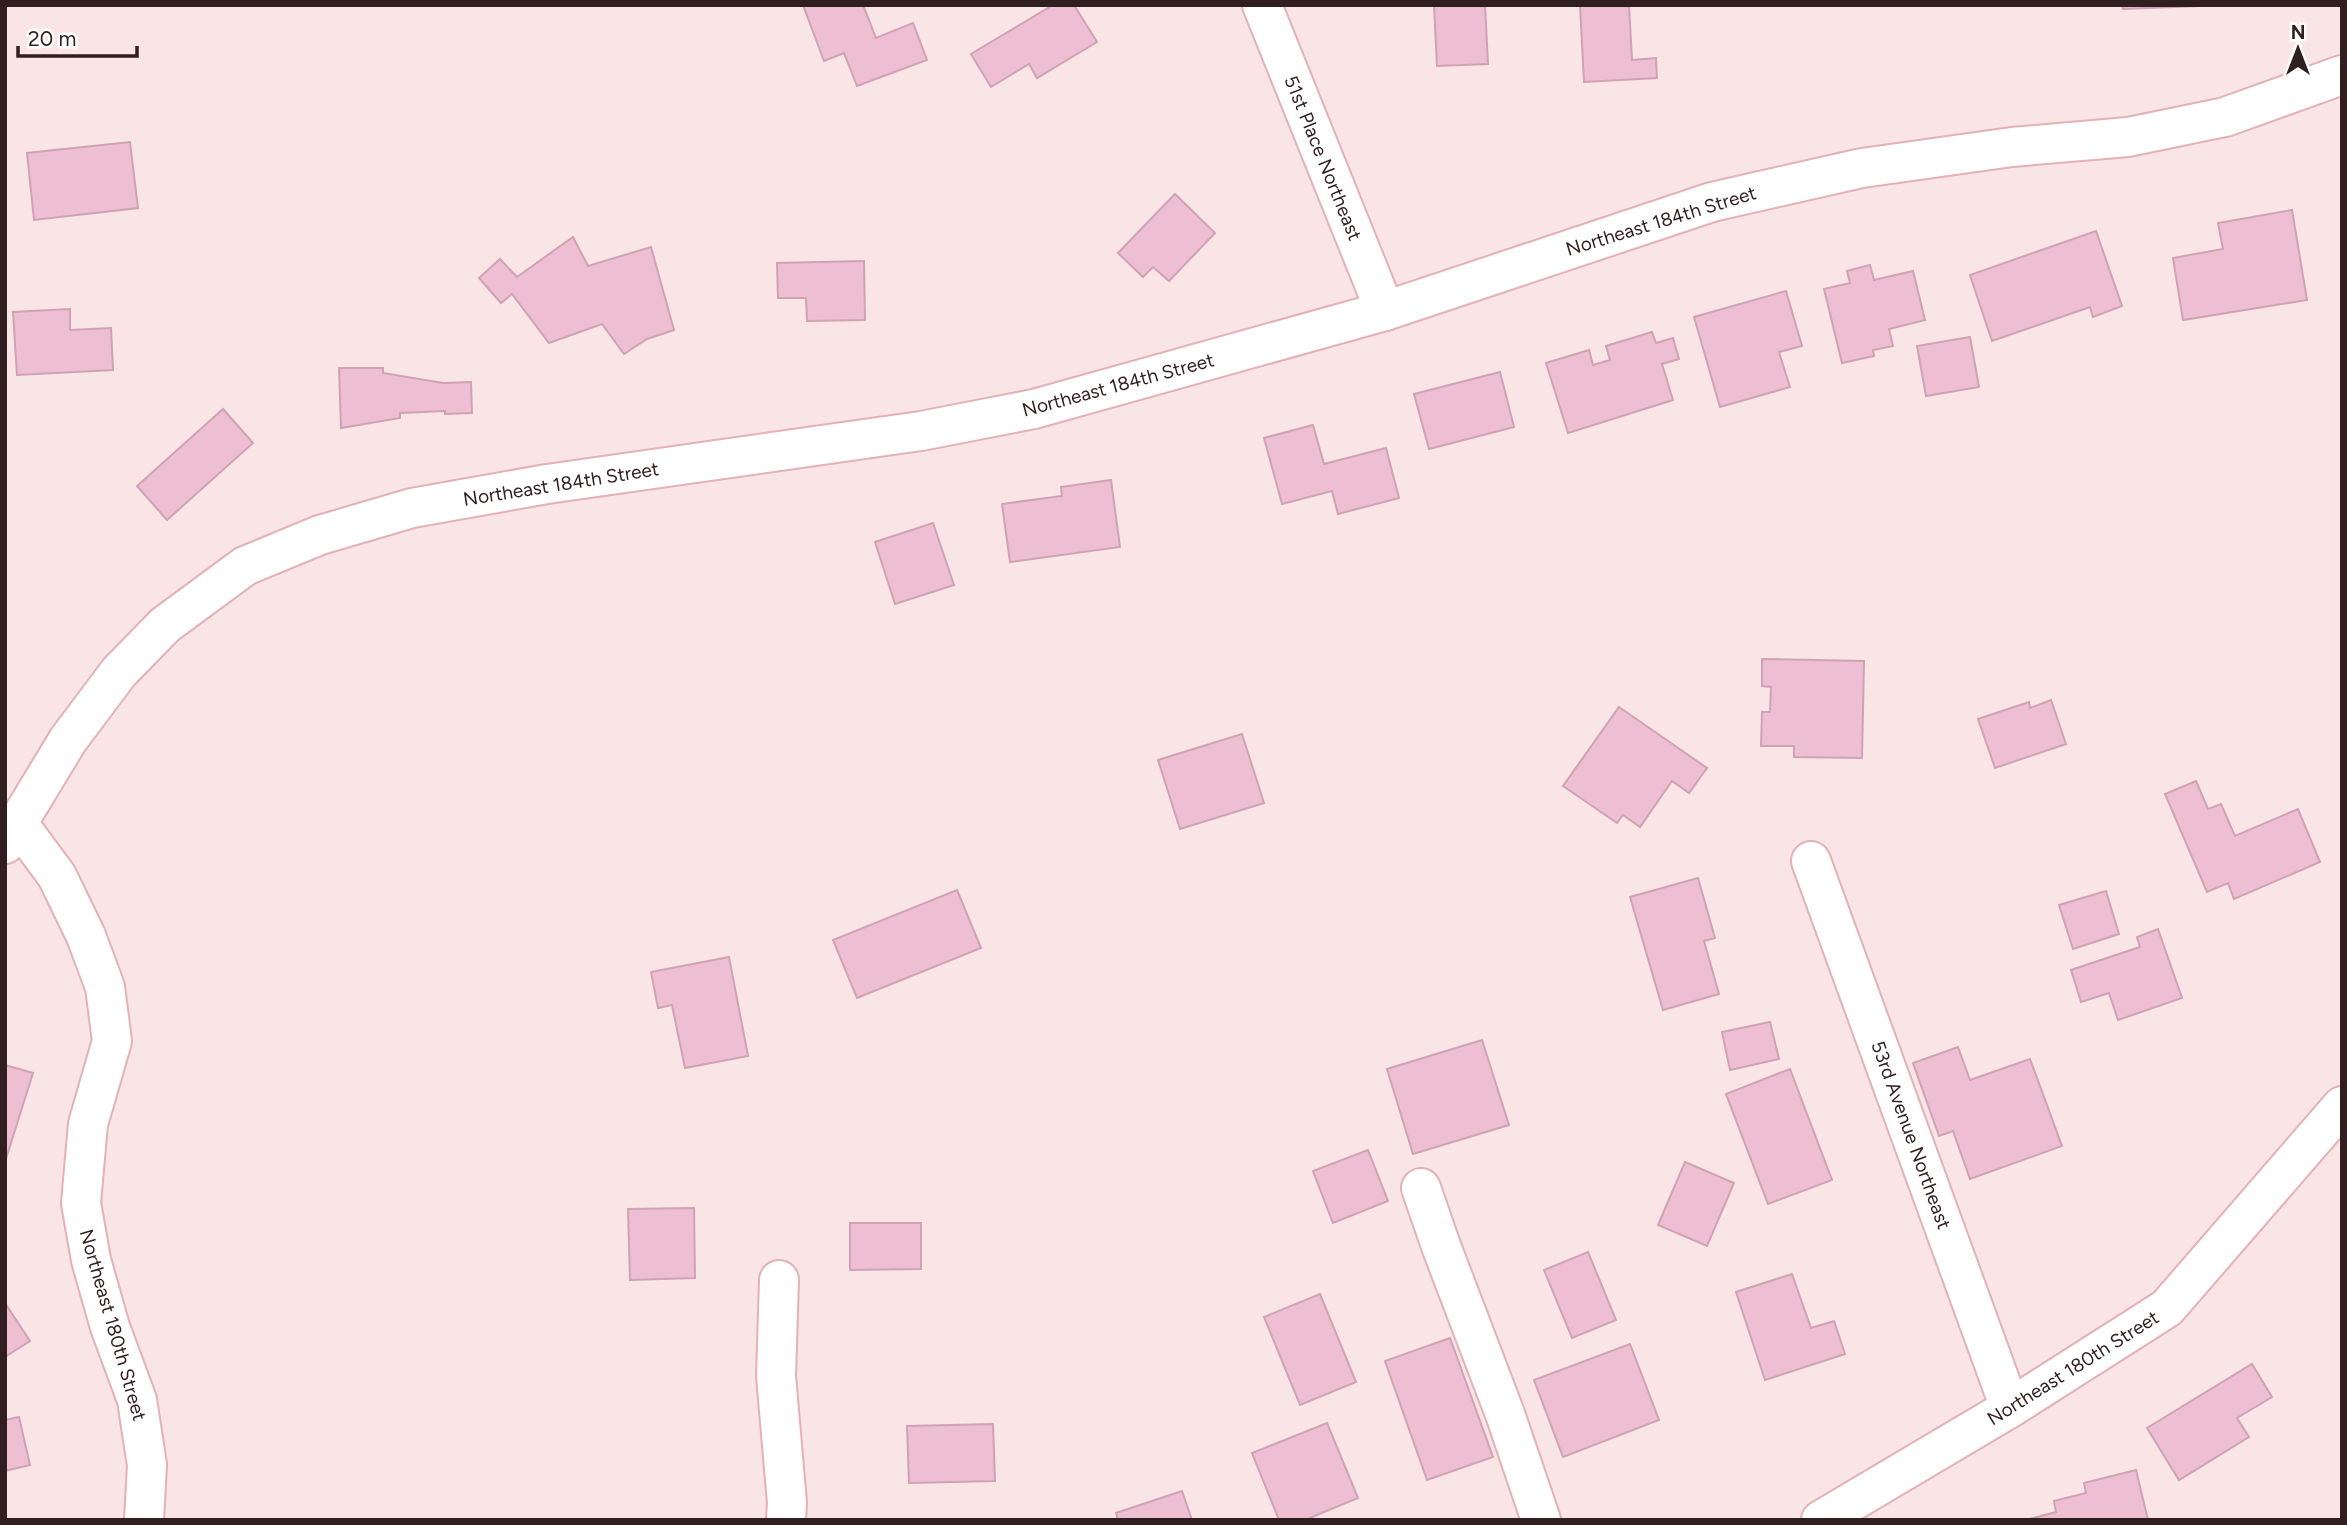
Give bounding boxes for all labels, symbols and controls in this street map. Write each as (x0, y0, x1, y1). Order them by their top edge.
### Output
scale bar (18, 14, 136, 58)
north arrow (2263, 14, 2333, 84)
text: N (2291, 21, 2305, 44)
text: 20 m (28, 26, 76, 51)
street label: 51st Place Northeast (1279, 72, 1367, 244)
street label: Northeast 184th Street (1563, 181, 1759, 261)
street label: Northeast 184th Street (1020, 348, 1216, 422)
street label: Northeast 184th Street (462, 457, 660, 511)
street label: 53rd Avenue Northeast (1866, 1038, 1956, 1232)
street label: Northeast 180th Street (75, 1227, 151, 1423)
street label: Northeast 180th Street (1983, 1306, 2163, 1430)

